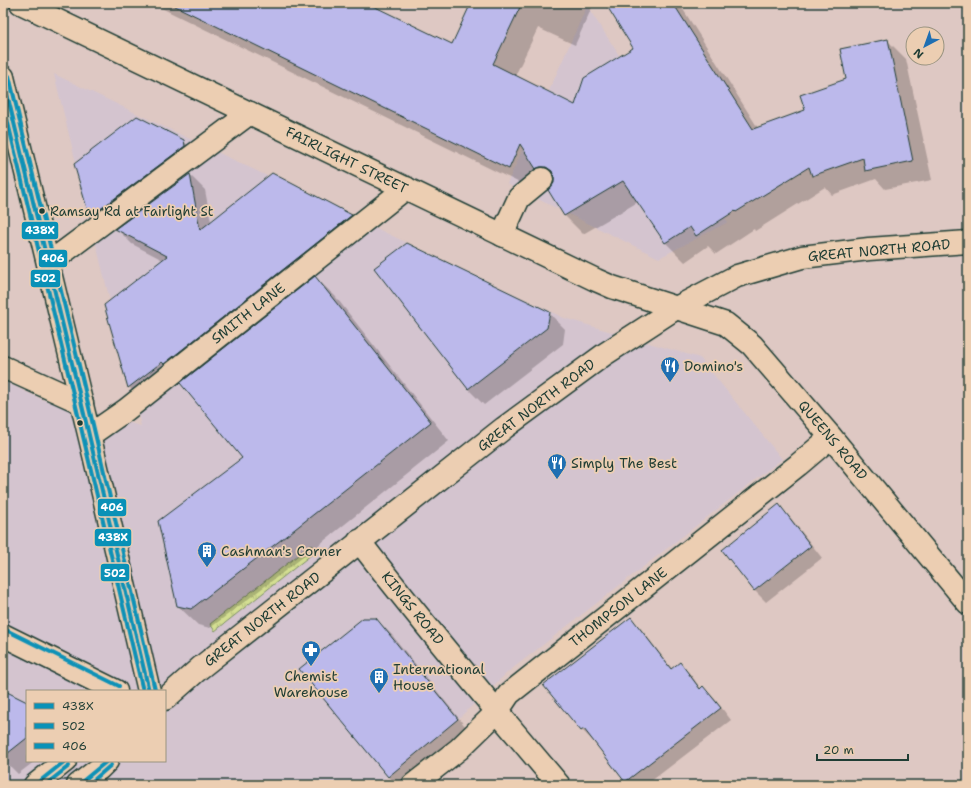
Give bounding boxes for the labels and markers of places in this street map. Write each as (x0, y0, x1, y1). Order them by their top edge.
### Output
place label: Ramsay Rd at Fairlight St (50, 203, 214, 220)
marker: Ramsay Rd at Fairlight St (37, 206, 47, 216)
restaurant icon: Domino's (659, 355, 681, 383)
place label: Domino's (684, 357, 743, 375)
unlabelled marker (75, 418, 85, 428)
restaurant icon: Simply The Best (546, 452, 568, 480)
place label: Simply The Best (571, 454, 677, 472)
building icon: Cashman's Corner (196, 540, 218, 568)
place label: Cashman's Corner (221, 542, 342, 560)
pharmacy icon: Chemist Warehouse (300, 639, 322, 667)
place label: International House (393, 660, 486, 694)
building icon: International House (368, 666, 390, 694)
place label: Chemist Warehouse (274, 667, 348, 701)

